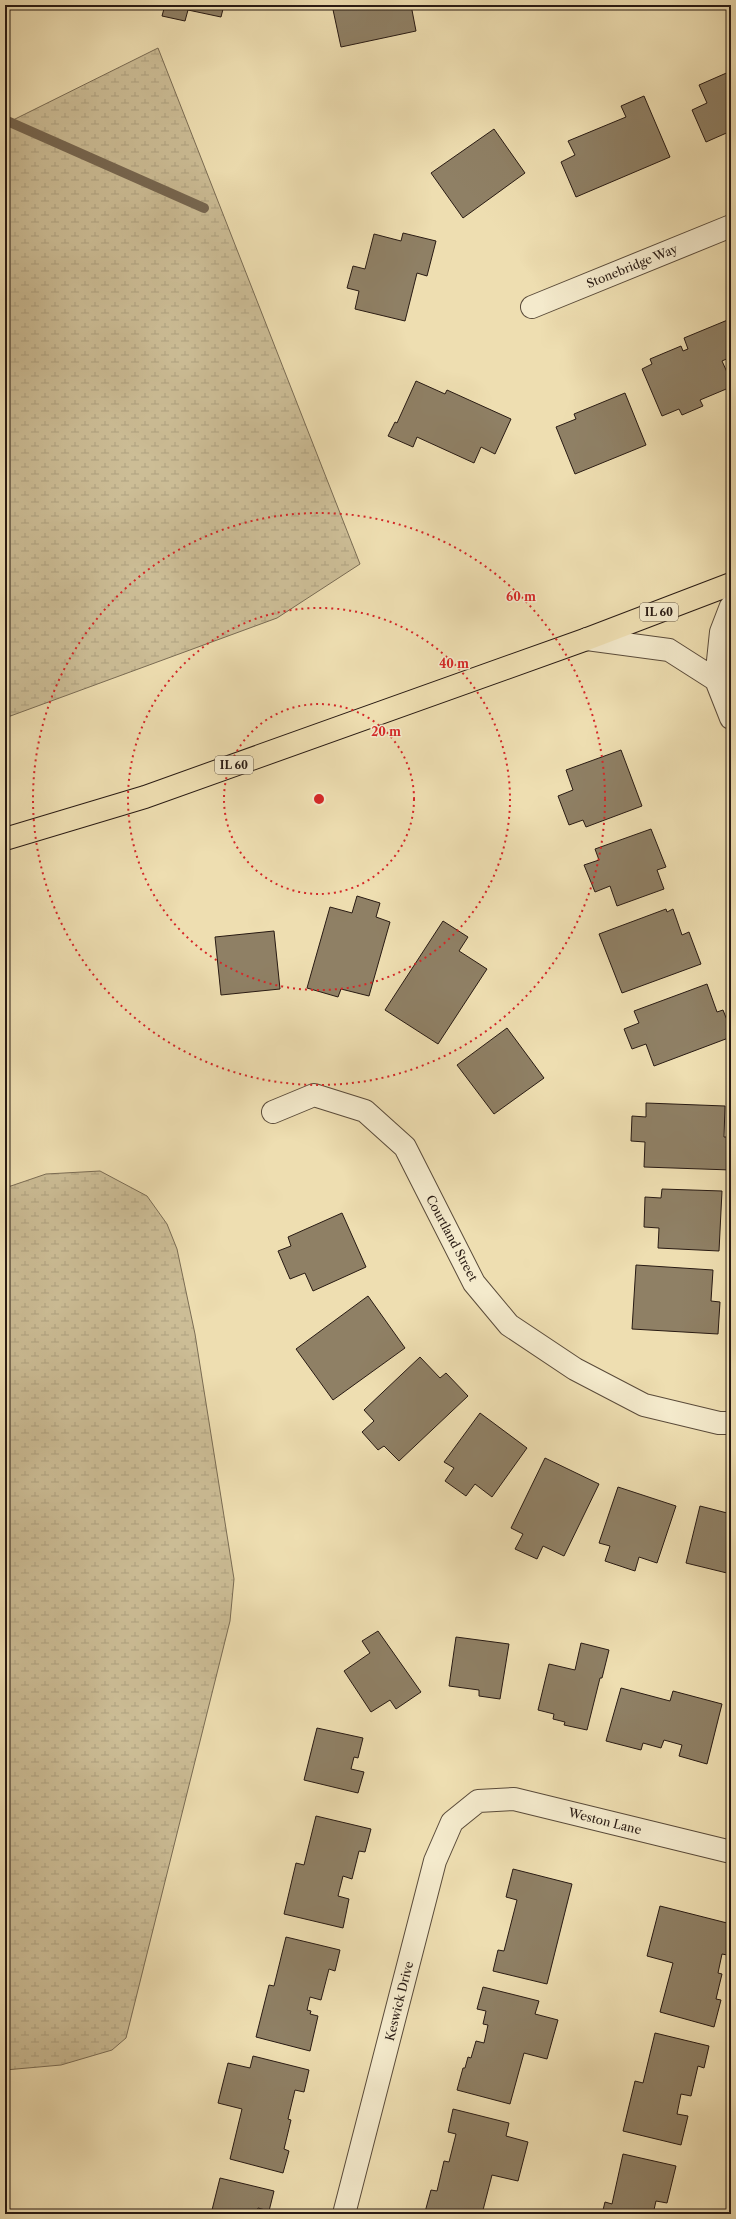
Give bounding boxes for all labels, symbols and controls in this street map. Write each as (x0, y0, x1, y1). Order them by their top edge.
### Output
street label: Stonebridge Way (584, 241, 680, 291)
text: 60 m (506, 589, 536, 604)
road number: IL 60 (640, 603, 678, 621)
text: 40 m (439, 656, 469, 671)
text: 20 m (371, 724, 401, 739)
road number: IL 60 (215, 756, 253, 774)
centre of rings (312, 792, 326, 806)
street label: Courtland Street (423, 1192, 481, 1284)
street label: Weston Lane (566, 1804, 643, 1837)
street label: Keswick Drive (382, 1959, 416, 2043)

